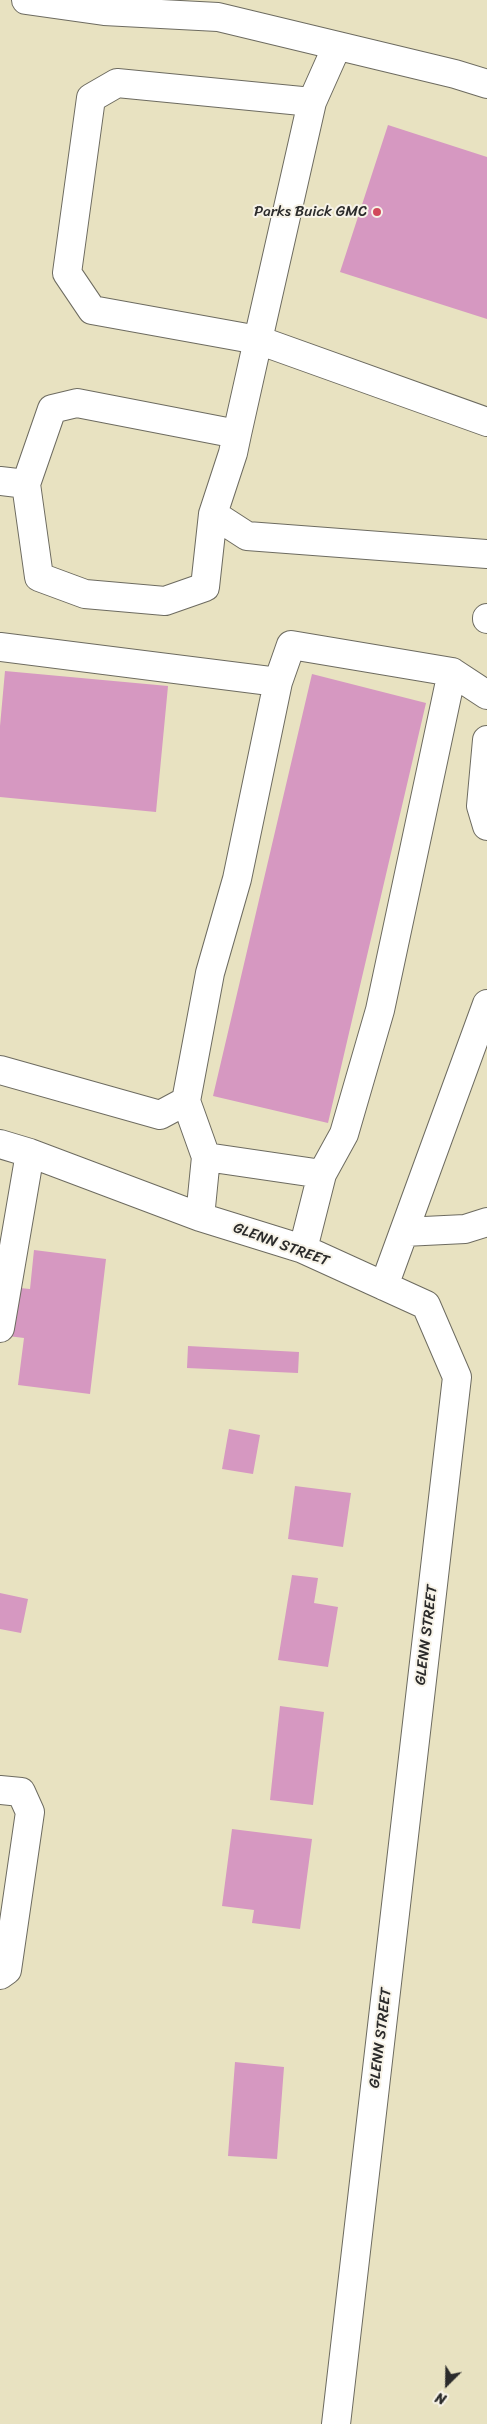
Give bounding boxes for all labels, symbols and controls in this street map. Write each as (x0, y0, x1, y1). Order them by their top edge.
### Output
place label: Parks Buick GMC (254, 203, 367, 221)
marker: Parks Buick GMC (371, 206, 383, 218)
street label: GLENN STREET (231, 1219, 331, 1271)
street label: GLENN STREET (412, 1584, 442, 1686)
street label: GLENN STREET (366, 1987, 396, 2089)
north arrow (422, 2359, 472, 2409)
text: N (432, 2385, 450, 2412)

